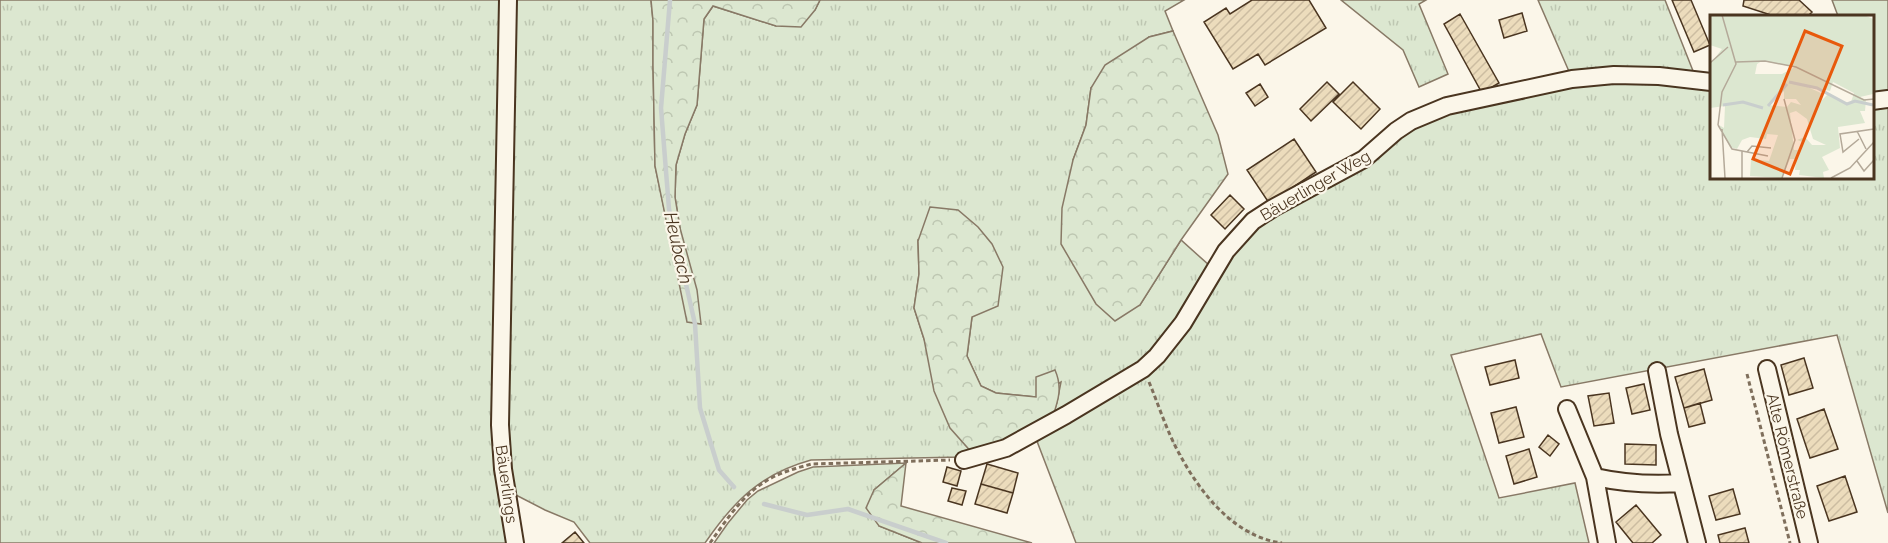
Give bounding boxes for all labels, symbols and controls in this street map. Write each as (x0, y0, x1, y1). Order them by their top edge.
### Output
inset map (1710, 15, 1873, 178)
street label: Bäuerlinger Weg (1257, 146, 1374, 225)
water label: Heubach (660, 210, 697, 286)
street label: Alte Römerstraße (1763, 391, 1812, 521)
street label: Bäuerlings (492, 444, 521, 525)

